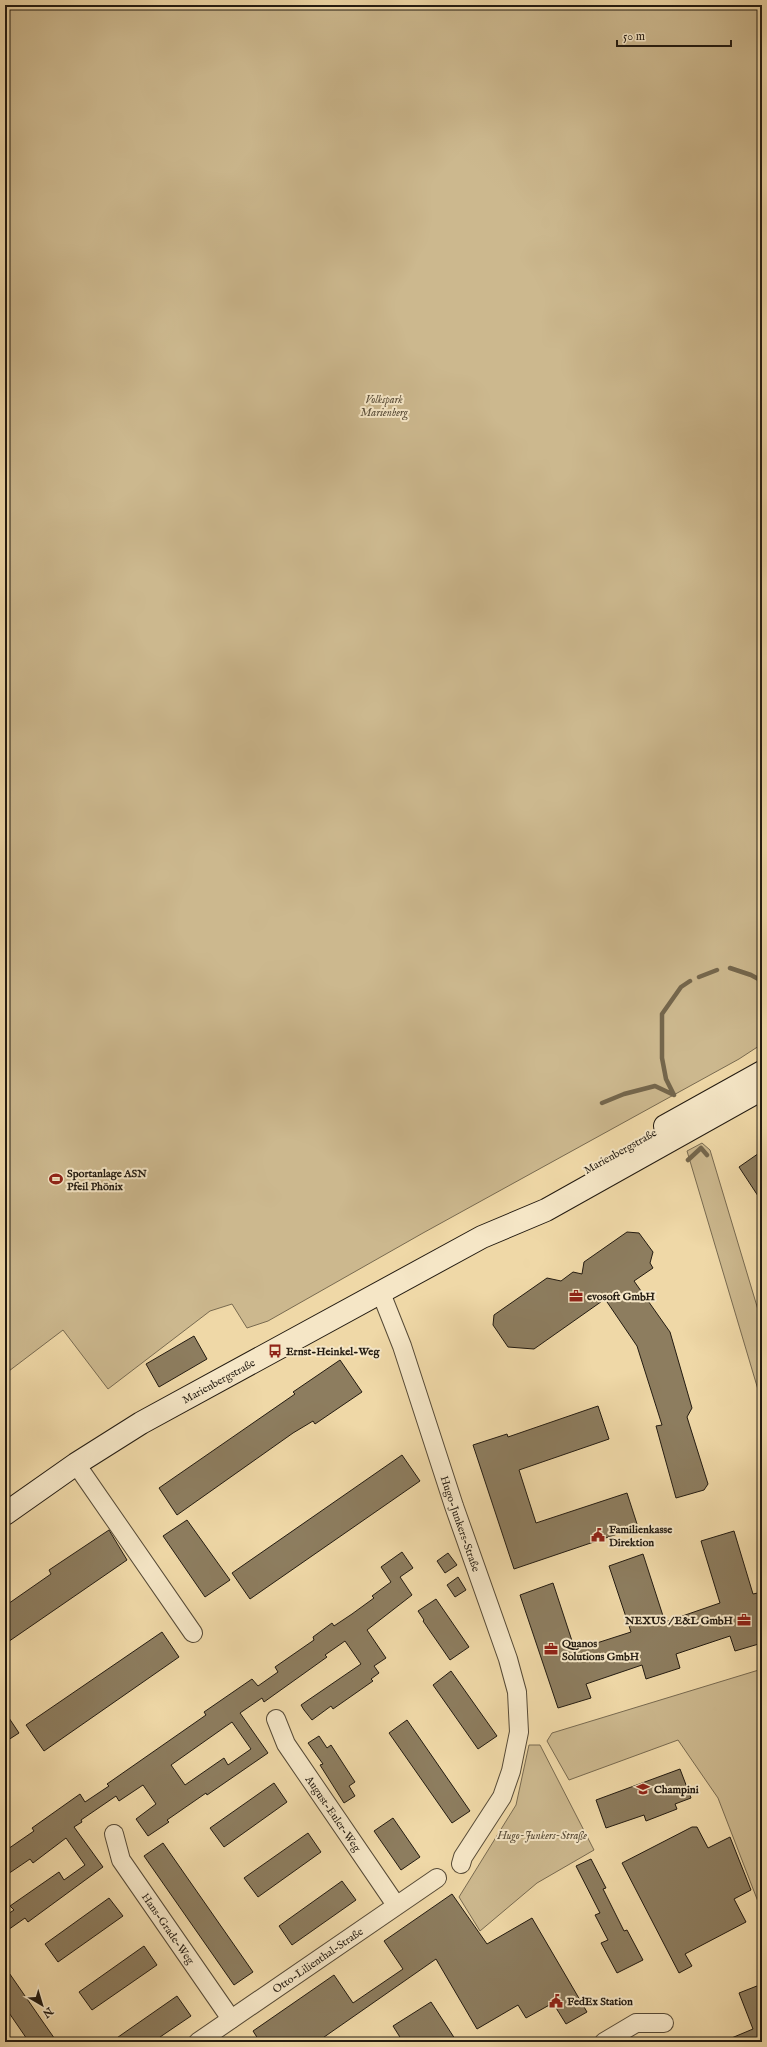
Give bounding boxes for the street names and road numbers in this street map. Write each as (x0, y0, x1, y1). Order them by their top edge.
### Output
street label: Marienbergstraße (582, 1126, 659, 1178)
street label: Marienbergstraße (180, 1356, 258, 1407)
street label: Hugo-Junkers-Straße (437, 1474, 483, 1574)
street label: August-Euler-Weg (301, 1772, 364, 1856)
street label: Hans-Grade-Weg (138, 1891, 198, 1968)
street label: Otto-Lilienthal-Straße (270, 1925, 366, 1997)

